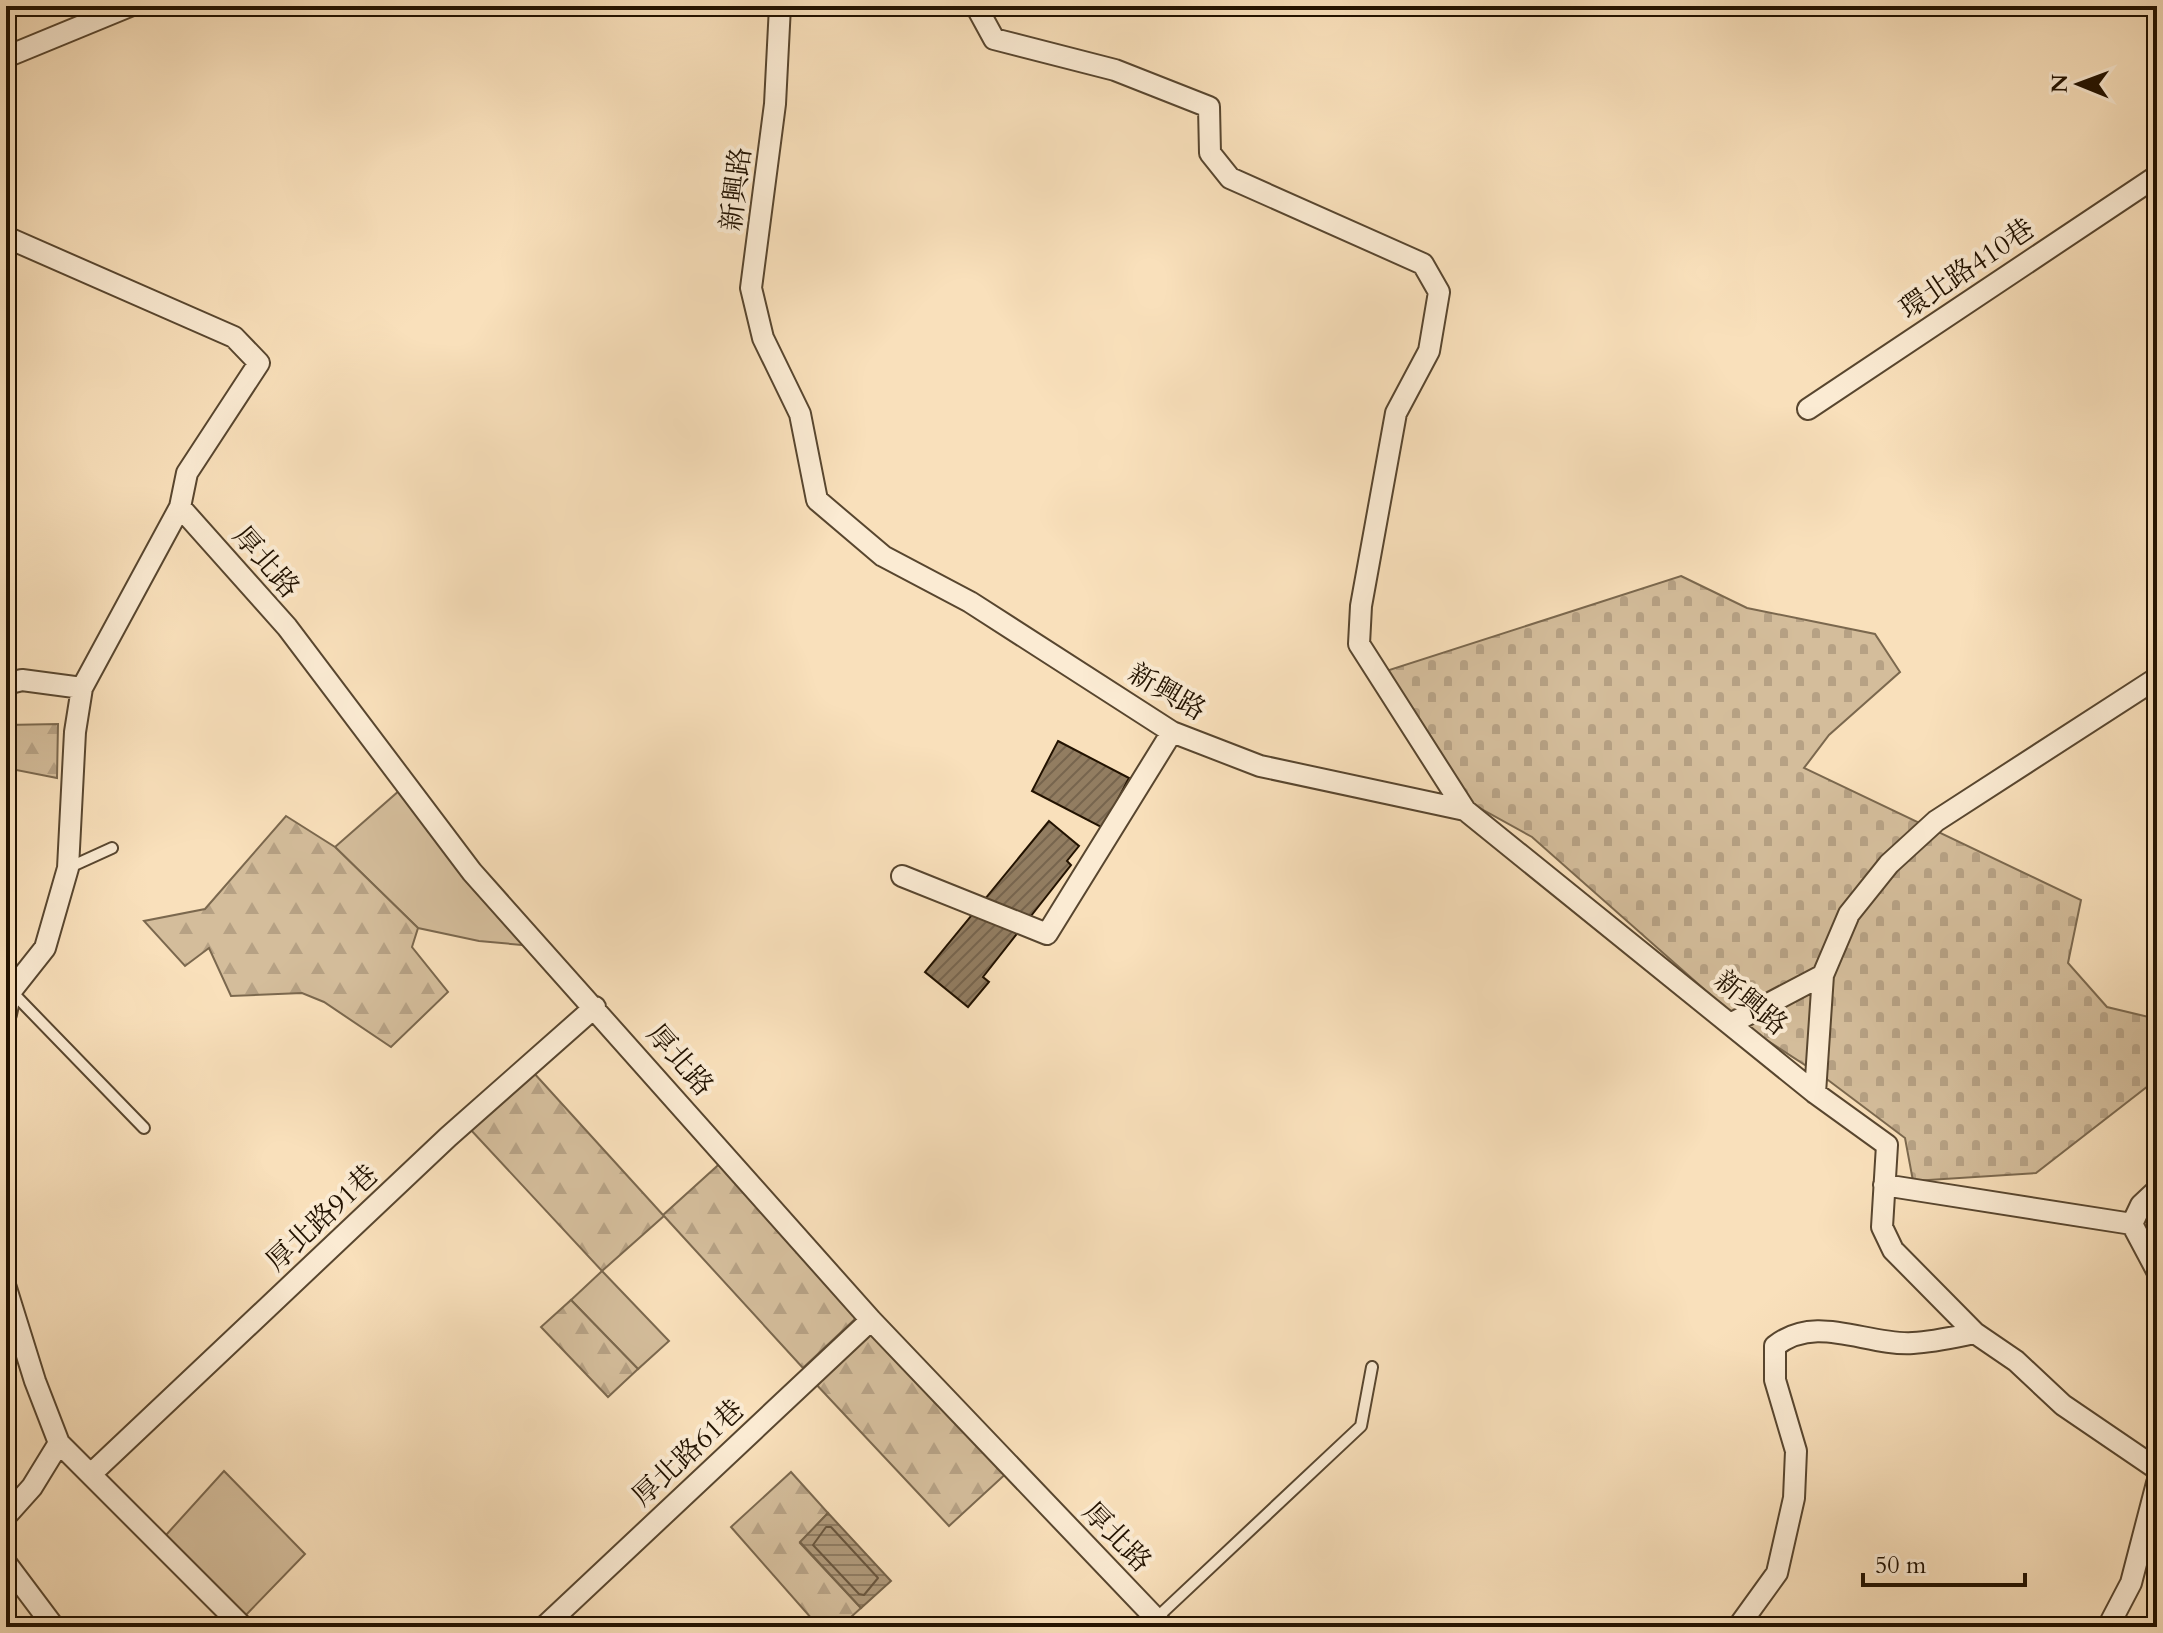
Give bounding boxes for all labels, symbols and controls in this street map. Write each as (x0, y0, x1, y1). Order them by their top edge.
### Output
north arrow (2039, 44, 2119, 124)
text: N (2045, 74, 2075, 93)
street label: 新興路 (712, 145, 760, 233)
street label: 環北路410巷 (1892, 210, 2042, 328)
street label: 厚北路 (224, 518, 308, 606)
street label: 新興路 (1121, 655, 1213, 729)
street label: 新興路 (1706, 962, 1796, 1044)
street label: 厚北路 (638, 1016, 722, 1104)
street label: 厚北路91巷 (258, 1156, 386, 1280)
street label: 厚北路61巷 (624, 1391, 752, 1515)
street label: 厚北路 (1074, 1494, 1160, 1580)
scale bar (1863, 1537, 2025, 1587)
text: 50 m (1875, 1549, 1927, 1582)

